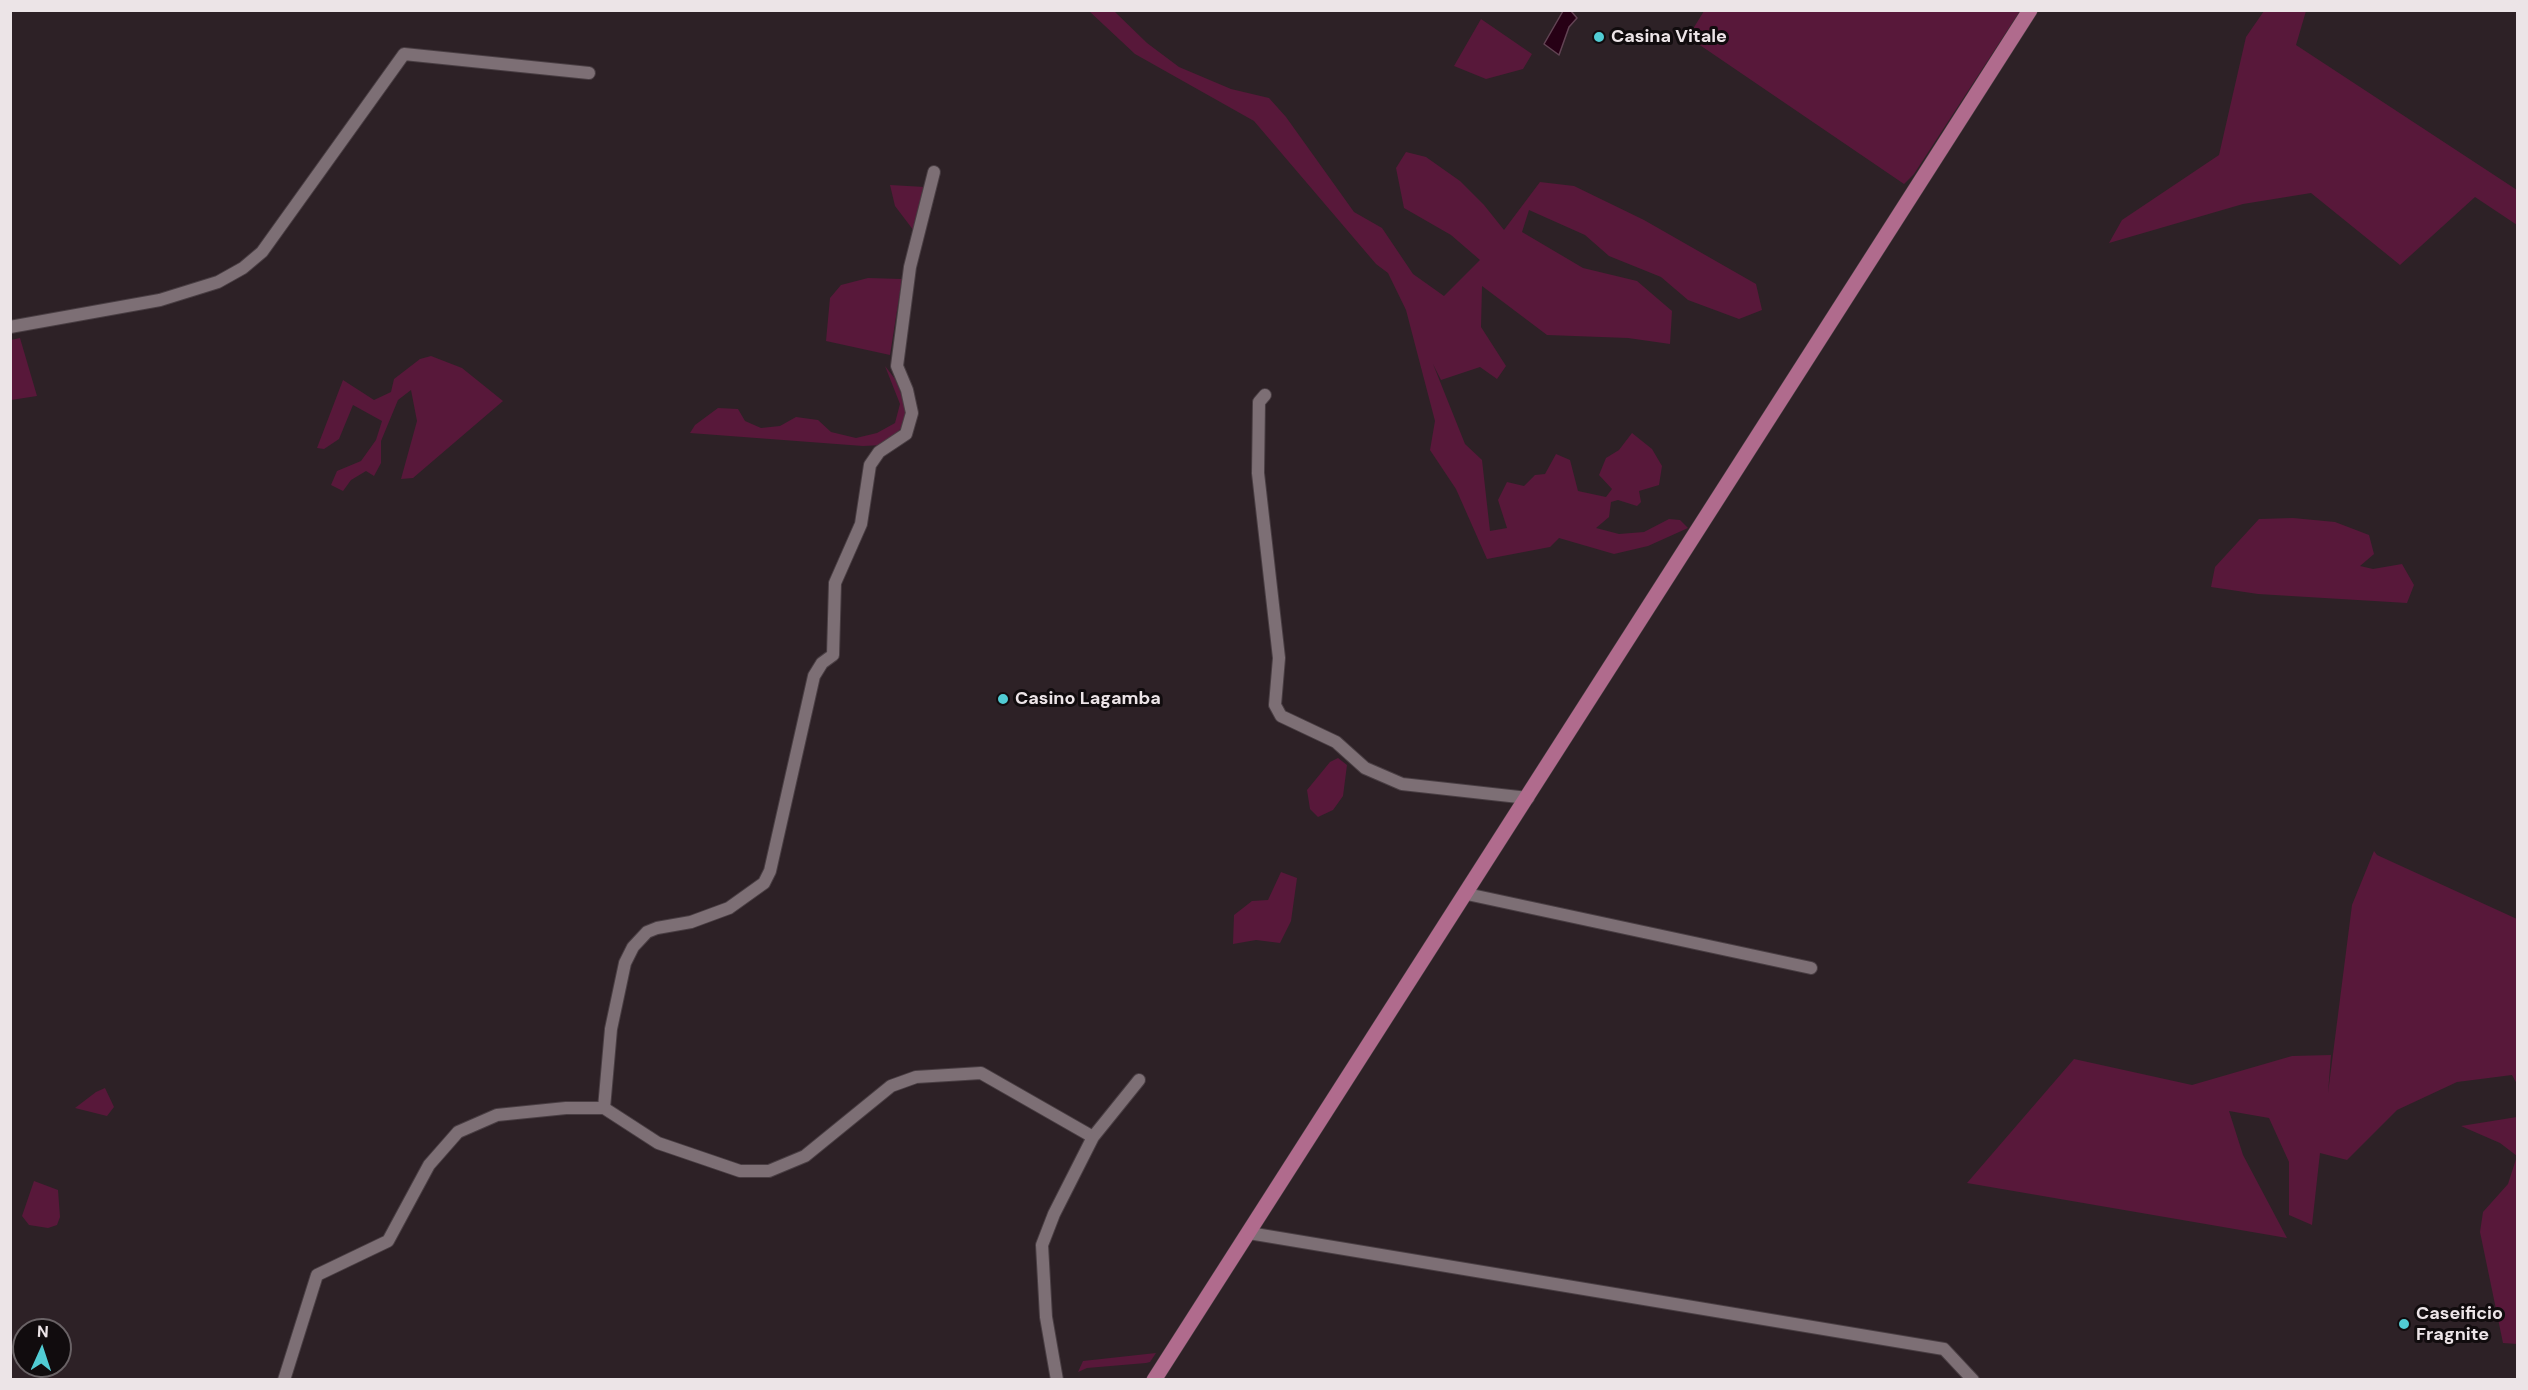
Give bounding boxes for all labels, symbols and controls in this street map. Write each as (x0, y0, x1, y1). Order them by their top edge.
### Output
place label: Casina Vitale (1611, 26, 1727, 48)
marker: Casina Vitale (1592, 30, 1606, 44)
place label: Casino Lagamba (1015, 688, 1161, 710)
marker: Casino Lagamba (996, 692, 1010, 706)
place label: Caseificio Fragnite (2416, 1303, 2503, 1346)
marker: Caseificio Fragnite (2397, 1317, 2411, 1331)
north arrow (12, 1318, 72, 1378)
text: N (36, 1321, 49, 1342)

